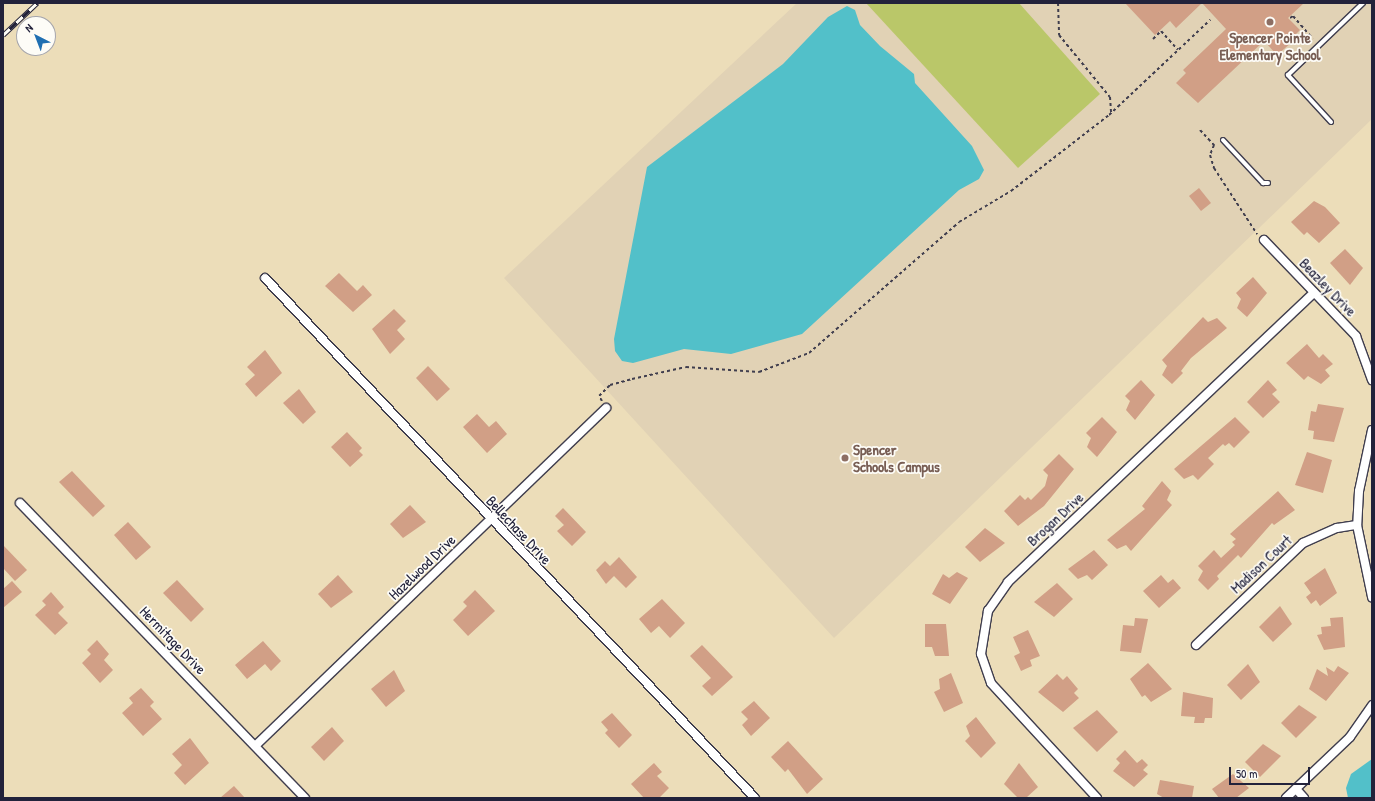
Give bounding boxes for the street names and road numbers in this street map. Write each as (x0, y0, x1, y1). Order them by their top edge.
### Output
street label: Beazley Drive (1296, 254, 1360, 320)
street label: Brogan Drive (1023, 488, 1087, 550)
street label: Bellechase Drive (483, 492, 555, 568)
street label: Hazelwood Drive (385, 531, 459, 603)
street label: Madison Court (1227, 531, 1295, 597)
street label: Hermitage Drive (136, 602, 210, 678)

